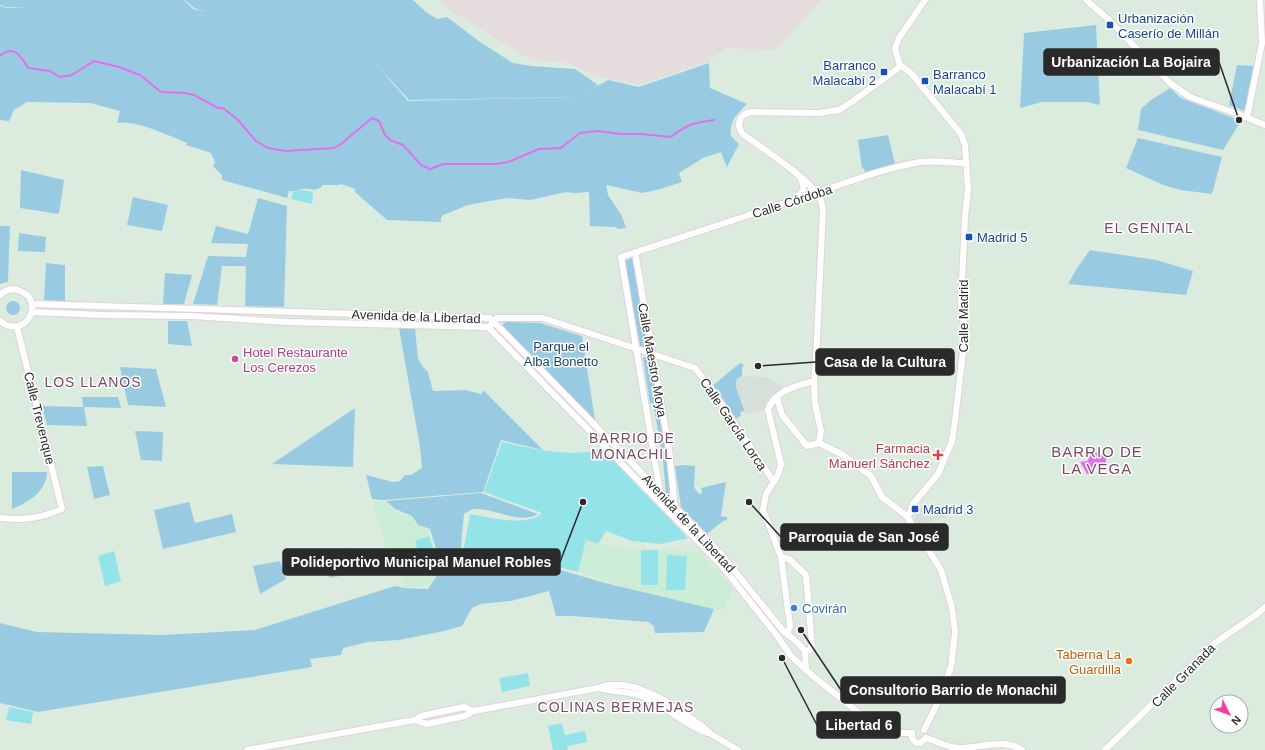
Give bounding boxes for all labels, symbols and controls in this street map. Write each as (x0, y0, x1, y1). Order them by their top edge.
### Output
place label: Urbanización Caserío de Millán (1118, 11, 1219, 41)
marker: Urbanización Caserío de Millán (1105, 20, 1115, 30)
callout: Urbanización La Bojaira (1044, 49, 1219, 75)
text: Urbanización La Bojaira (1051, 54, 1211, 70)
place label: Barranco Malacabí 2 (812, 58, 876, 88)
marker: Barranco Malacabí 2 (879, 67, 889, 77)
place label: Barranco Malacabí 1 (933, 67, 997, 97)
marker: Barranco Malacabí 1 (920, 76, 930, 86)
street label: Calle Córdoba (750, 181, 835, 221)
district label: EL GENITAL (1104, 220, 1194, 236)
place label: Madrid 5 (977, 230, 1028, 245)
marker: Madrid 5 (964, 232, 974, 242)
street label: Calle Madrid (956, 280, 971, 352)
street label: Calle Maestro Moya (635, 302, 670, 419)
street label: Avenida de la Libertad (351, 307, 481, 326)
park label: Parque el Alba Bonetto (524, 339, 598, 369)
place label: Hotel Restaurante Los Cerezos (243, 345, 348, 375)
callout: Casa de la Cultura (816, 349, 954, 375)
marker: Hotel Restaurante Los Cerezos (230, 354, 240, 364)
text: Casa de la Cultura (824, 354, 946, 370)
street label: Calle Trevenque (21, 370, 58, 466)
district label: LOS LLANOS (44, 374, 142, 390)
street label: Calle García Lorca (697, 375, 771, 474)
district label: BARRIO DE MONACHIL (589, 430, 675, 462)
place label: Farmacia Manuerl Sánchez (829, 441, 931, 471)
district label: BARRIO DE LA VEGA (1051, 443, 1143, 477)
marker: Farmacia Manuerl Sánchez (933, 450, 943, 460)
street label: Avenida de la Libertad (639, 471, 738, 576)
place label: Madrid 3 (923, 502, 974, 517)
marker: Madrid 3 (910, 504, 920, 514)
callout: Parroquia de San José (781, 524, 948, 550)
text: Parroquia de San José (789, 529, 940, 545)
callout: Polideportivo Municipal Manuel Robles (283, 549, 560, 575)
text: Polideportivo Municipal Manuel Robles (291, 554, 551, 570)
place label: Covirán (802, 601, 847, 616)
marker: Covirán (789, 603, 799, 613)
street label: Calle Granada (1148, 640, 1219, 710)
place label: Taberna La Guardilla (1056, 647, 1122, 677)
marker: Taberna La Guardilla (1124, 656, 1134, 666)
callout: Consultorio Barrio de Monachil (841, 677, 1065, 703)
text: Consultorio Barrio de Monachil (849, 682, 1057, 698)
north arrow (1209, 694, 1249, 734)
district label: COLINAS BERMEJAS (538, 699, 694, 715)
callout: Libertad 6 (817, 712, 900, 738)
text: N (1229, 714, 1244, 728)
text: Libertad 6 (826, 717, 893, 733)

